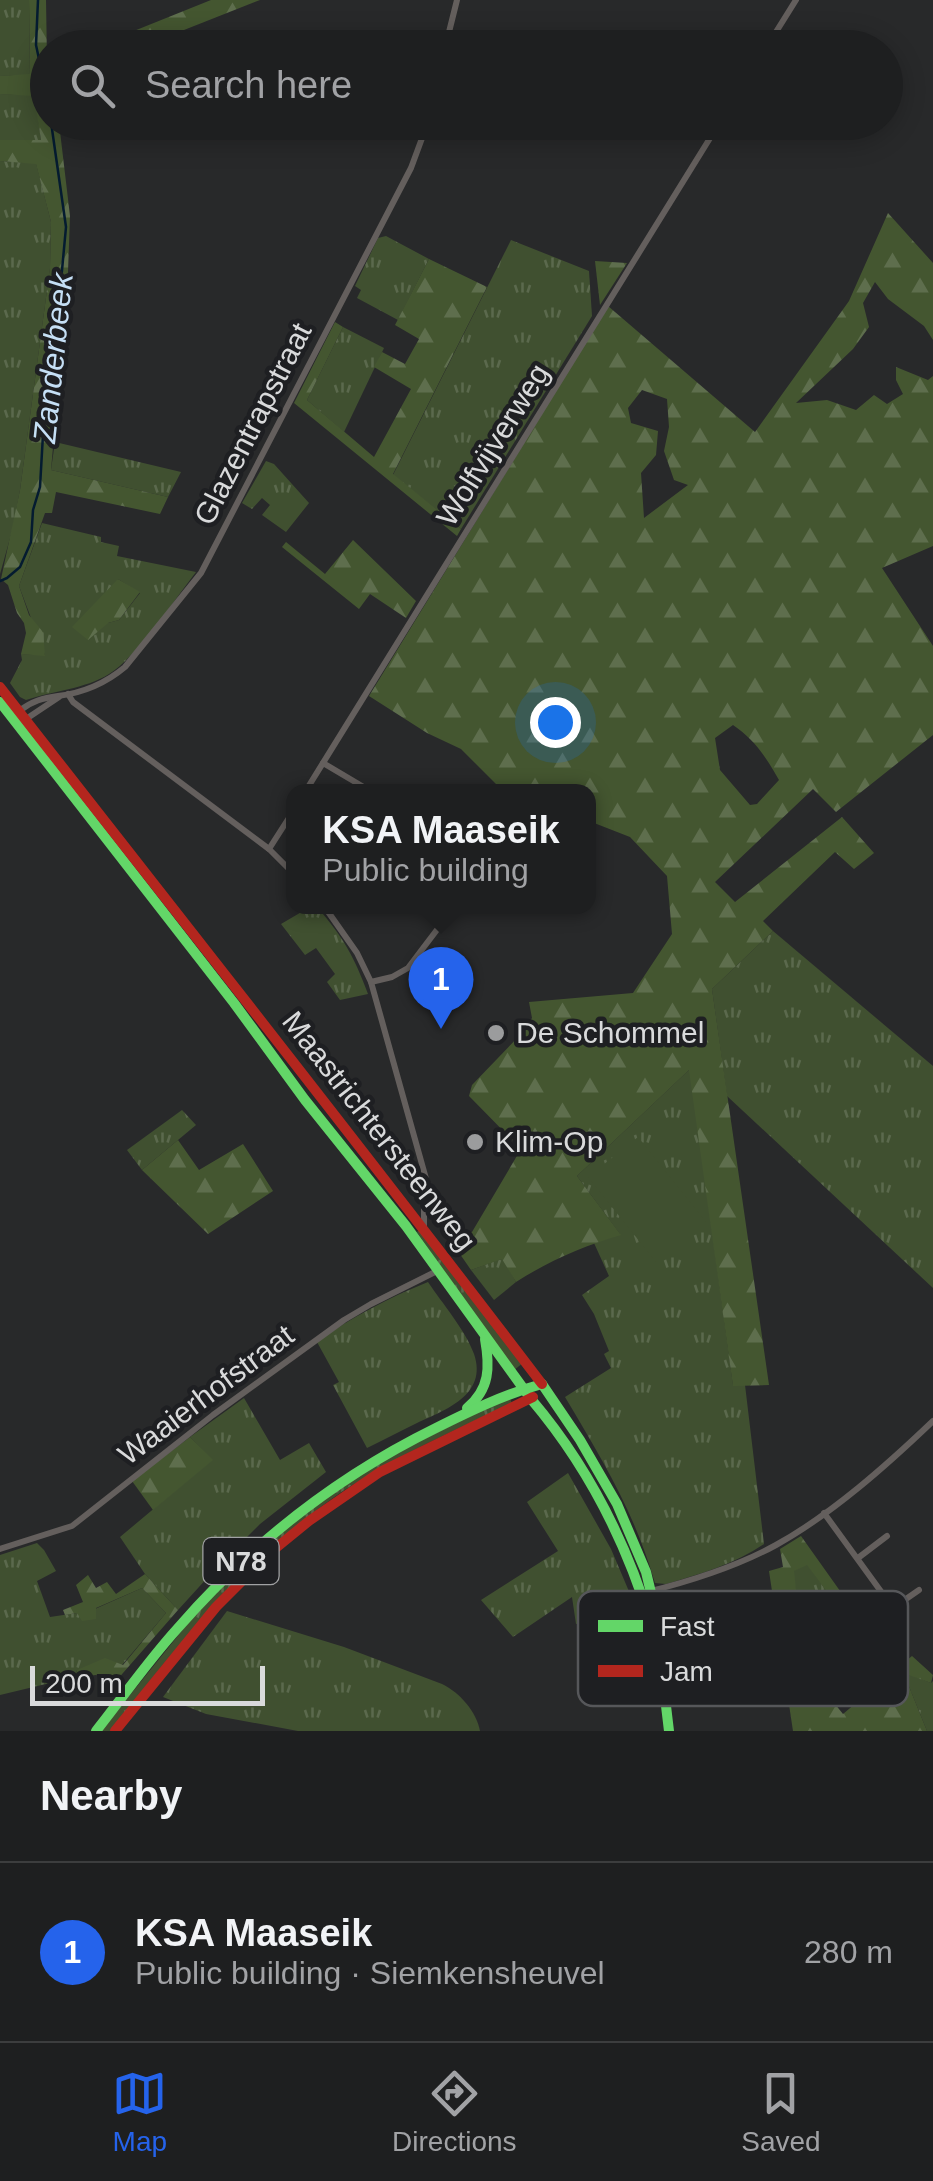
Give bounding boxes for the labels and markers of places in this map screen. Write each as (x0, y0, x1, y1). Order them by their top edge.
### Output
pin: 1 (408, 946, 474, 1029)
place label: De Schommel (516, 1016, 704, 1049)
marker: De Schommel (485, 1022, 507, 1044)
place label: Klim-Op (495, 1125, 603, 1158)
marker: Klim-Op (464, 1131, 486, 1153)

